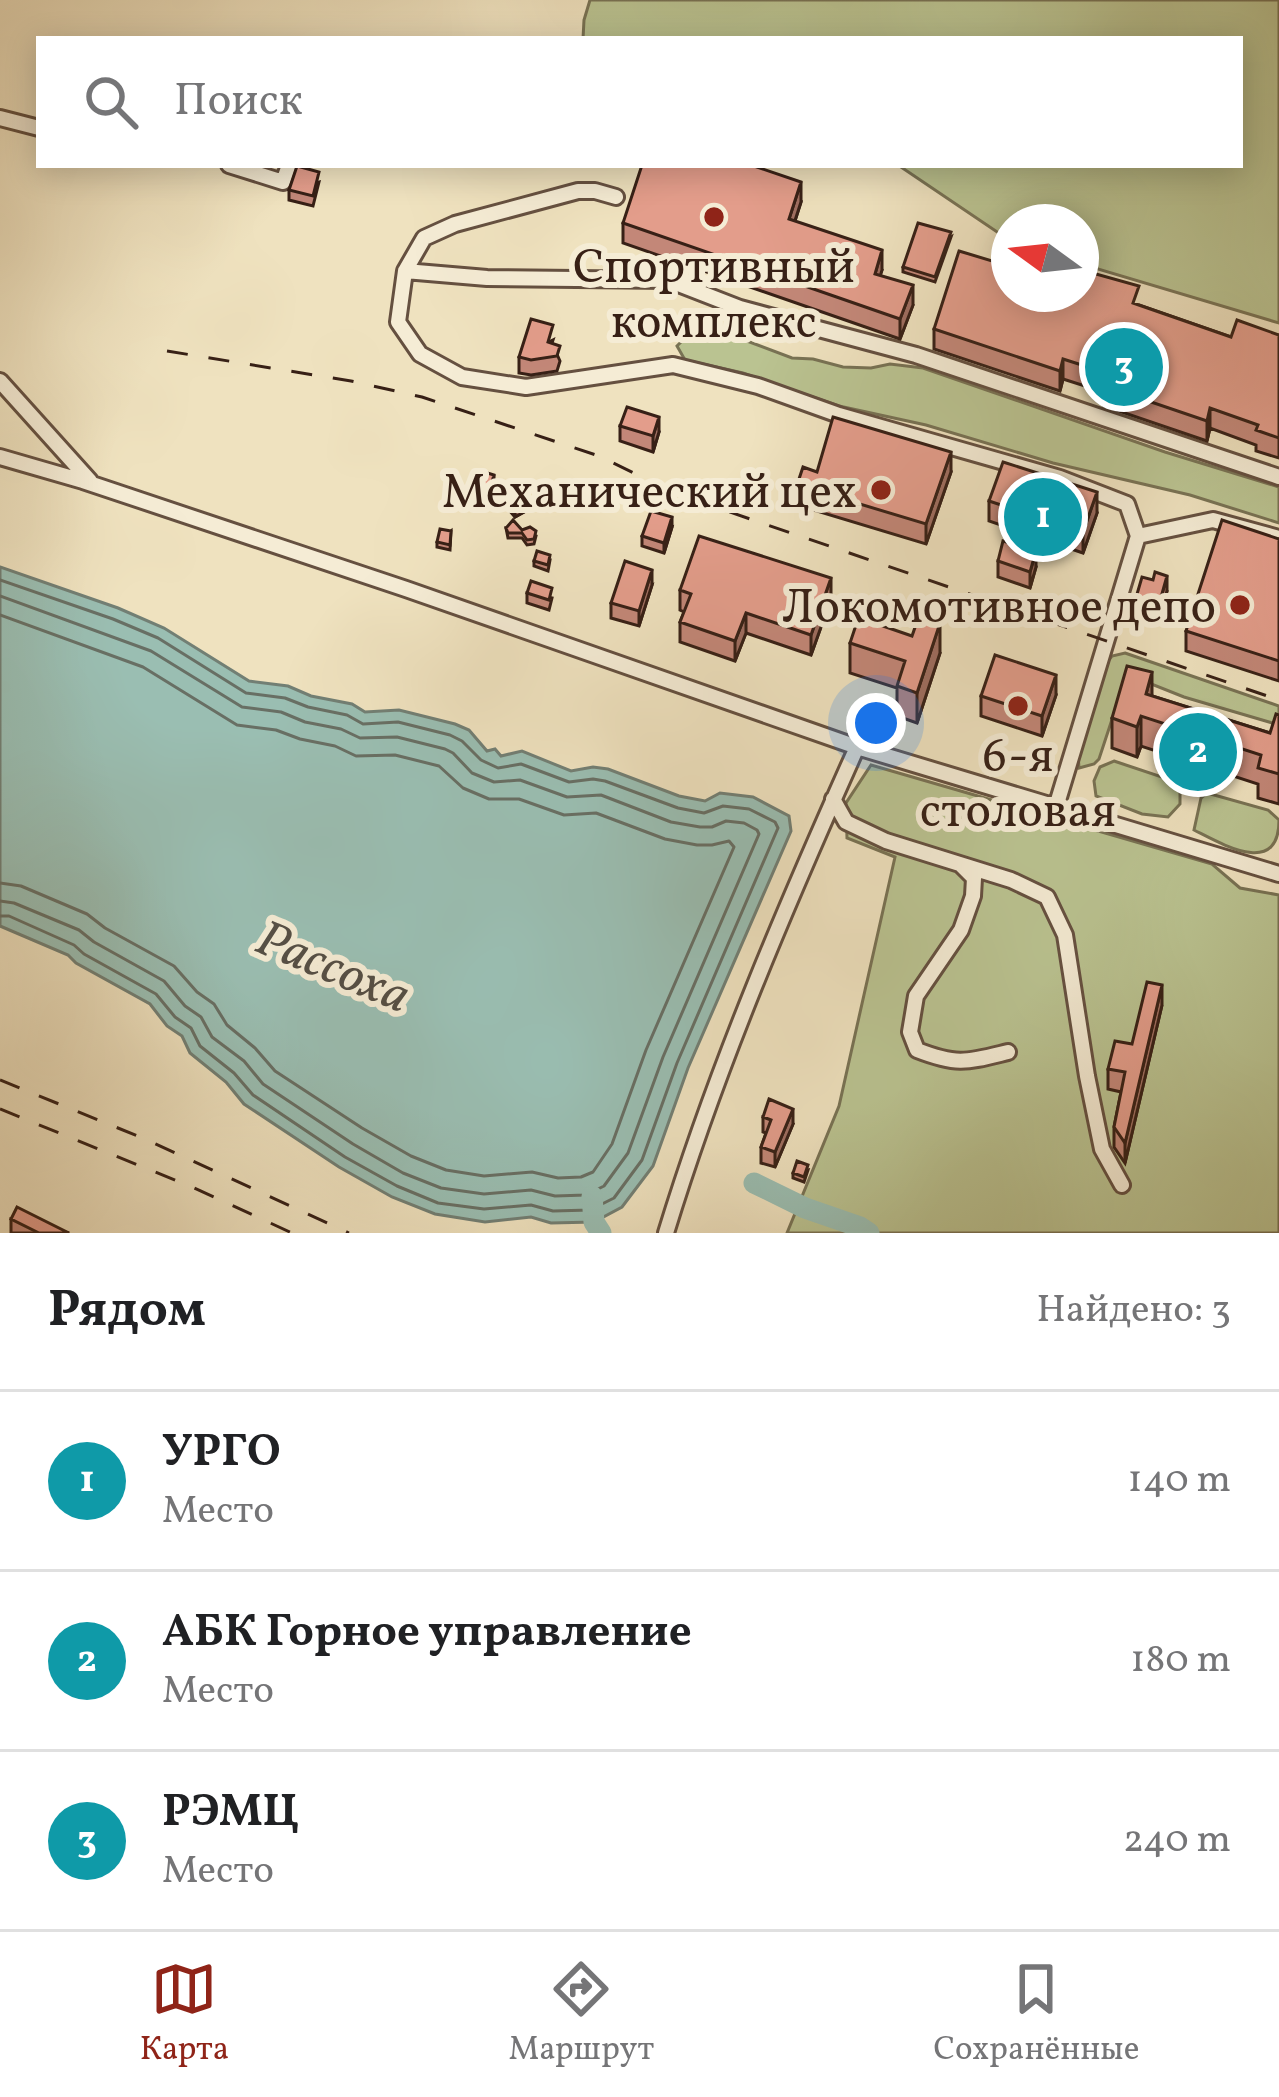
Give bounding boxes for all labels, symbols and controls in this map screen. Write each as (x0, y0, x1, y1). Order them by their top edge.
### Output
search box (36, 36, 1243, 168)
icon: search (78, 69, 144, 135)
text: Поиск (174, 71, 303, 134)
marker: Спортивный комплекс (701, 204, 727, 230)
north arrow (991, 204, 1099, 312)
place label: Спортивный комплекс (573, 236, 855, 358)
pin: 3 (1085, 322, 1163, 412)
place label: Механический цех (442, 461, 857, 528)
pin: 1 (1004, 472, 1082, 562)
marker: Механический цех (868, 477, 894, 503)
place label: Локомотивное депо (782, 576, 1216, 643)
marker: Локомотивное депо (1227, 592, 1253, 618)
your location (846, 693, 906, 753)
marker: 6-я столовая (1005, 693, 1031, 719)
pin: 2 (1159, 707, 1237, 797)
place label: 6-я столовая (920, 725, 1116, 847)
water label: Рассоха (244, 905, 420, 1033)
text: Рядом (48, 1276, 206, 1347)
text: Найдено: 3 (1036, 1284, 1231, 1338)
text: УРГО (162, 1422, 281, 1485)
text: 1 (79, 1454, 95, 1508)
text: 140 m (1128, 1454, 1231, 1508)
text: Место (162, 1485, 274, 1539)
text: АБК Горное управление (162, 1602, 692, 1665)
text: 2 (77, 1634, 97, 1688)
text: 180 m (1130, 1634, 1231, 1688)
text: Место (162, 1665, 274, 1719)
text: РЭМЦ (162, 1782, 300, 1845)
text: 3 (77, 1814, 97, 1868)
text: 240 m (1123, 1814, 1231, 1868)
text: Место (162, 1845, 274, 1899)
tab: Карта (140, 1956, 229, 2074)
tab: Маршрут (509, 1956, 654, 2074)
tab: Сохранённые (933, 1956, 1139, 2074)

